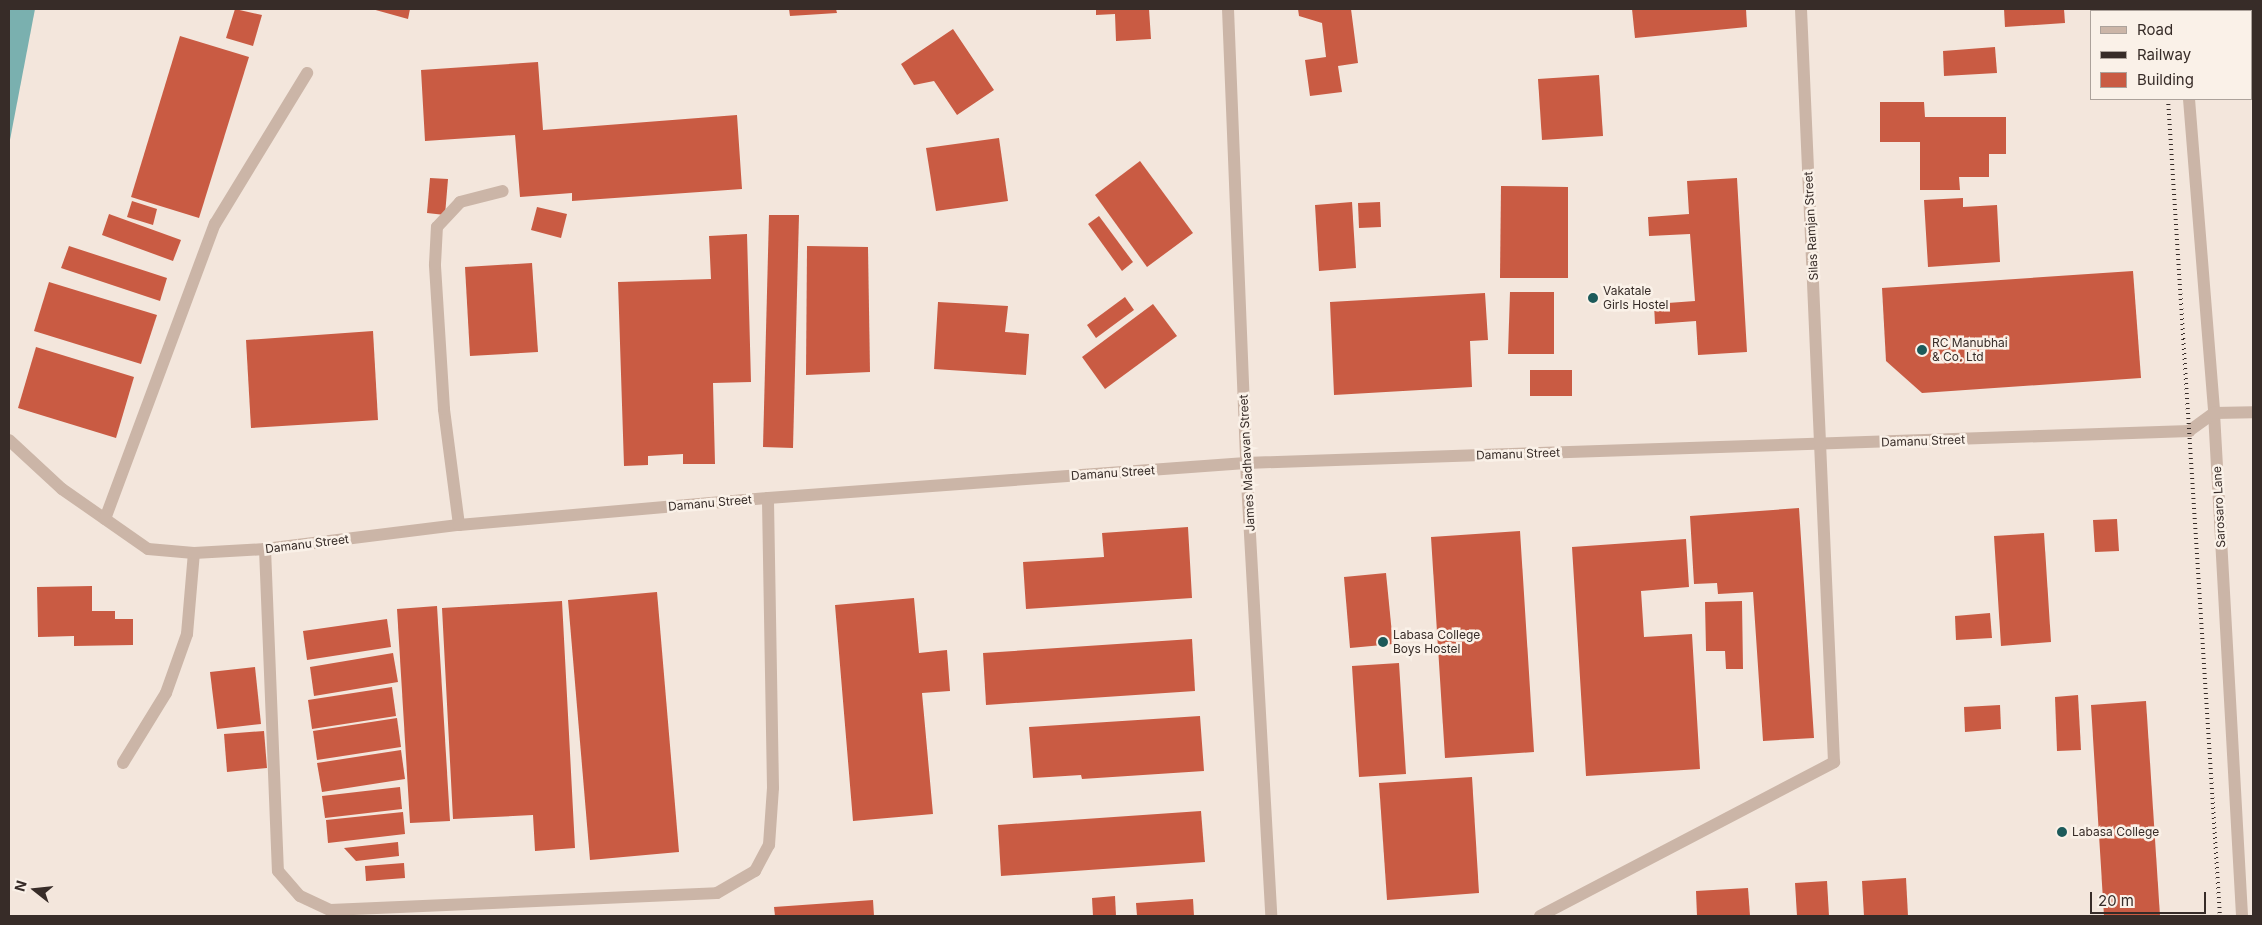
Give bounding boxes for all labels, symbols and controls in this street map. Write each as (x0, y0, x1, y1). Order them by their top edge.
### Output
legend (2090, 10, 2252, 100)
text: Road (2137, 20, 2173, 39)
text: Railway (2137, 45, 2191, 64)
text: Building (2137, 70, 2194, 89)
street label: Silas Ramjan Street (1801, 171, 1821, 281)
place label: Vakatale Girls Hostel (1603, 284, 1668, 312)
marker: Vakatale Girls Hostel (1587, 292, 1599, 304)
place label: RC Manubhai & Co. Ltd (1932, 336, 2008, 364)
marker: RC Manubhai & Co. Ltd (1916, 344, 1928, 356)
street label: James Madhavan Street (1236, 394, 1258, 532)
street label: Damanu Street (1881, 432, 1965, 450)
street label: Damanu Street (1476, 445, 1560, 463)
street label: Damanu Street (1071, 463, 1155, 483)
street label: Sarosaro Lane (2210, 466, 2228, 548)
street label: Damanu Street (667, 492, 753, 514)
street label: Damanu Street (264, 532, 350, 556)
place label: Labasa College Boys Hostel (1393, 628, 1480, 656)
marker: Labasa College Boys Hostel (1377, 636, 1389, 648)
place label: Labasa College (2072, 825, 2159, 839)
marker: Labasa College (2056, 826, 2068, 838)
north arrow (10, 865, 60, 915)
text: N (10, 878, 30, 893)
scale bar (2092, 882, 2208, 914)
text: 20 m (2098, 891, 2134, 910)

